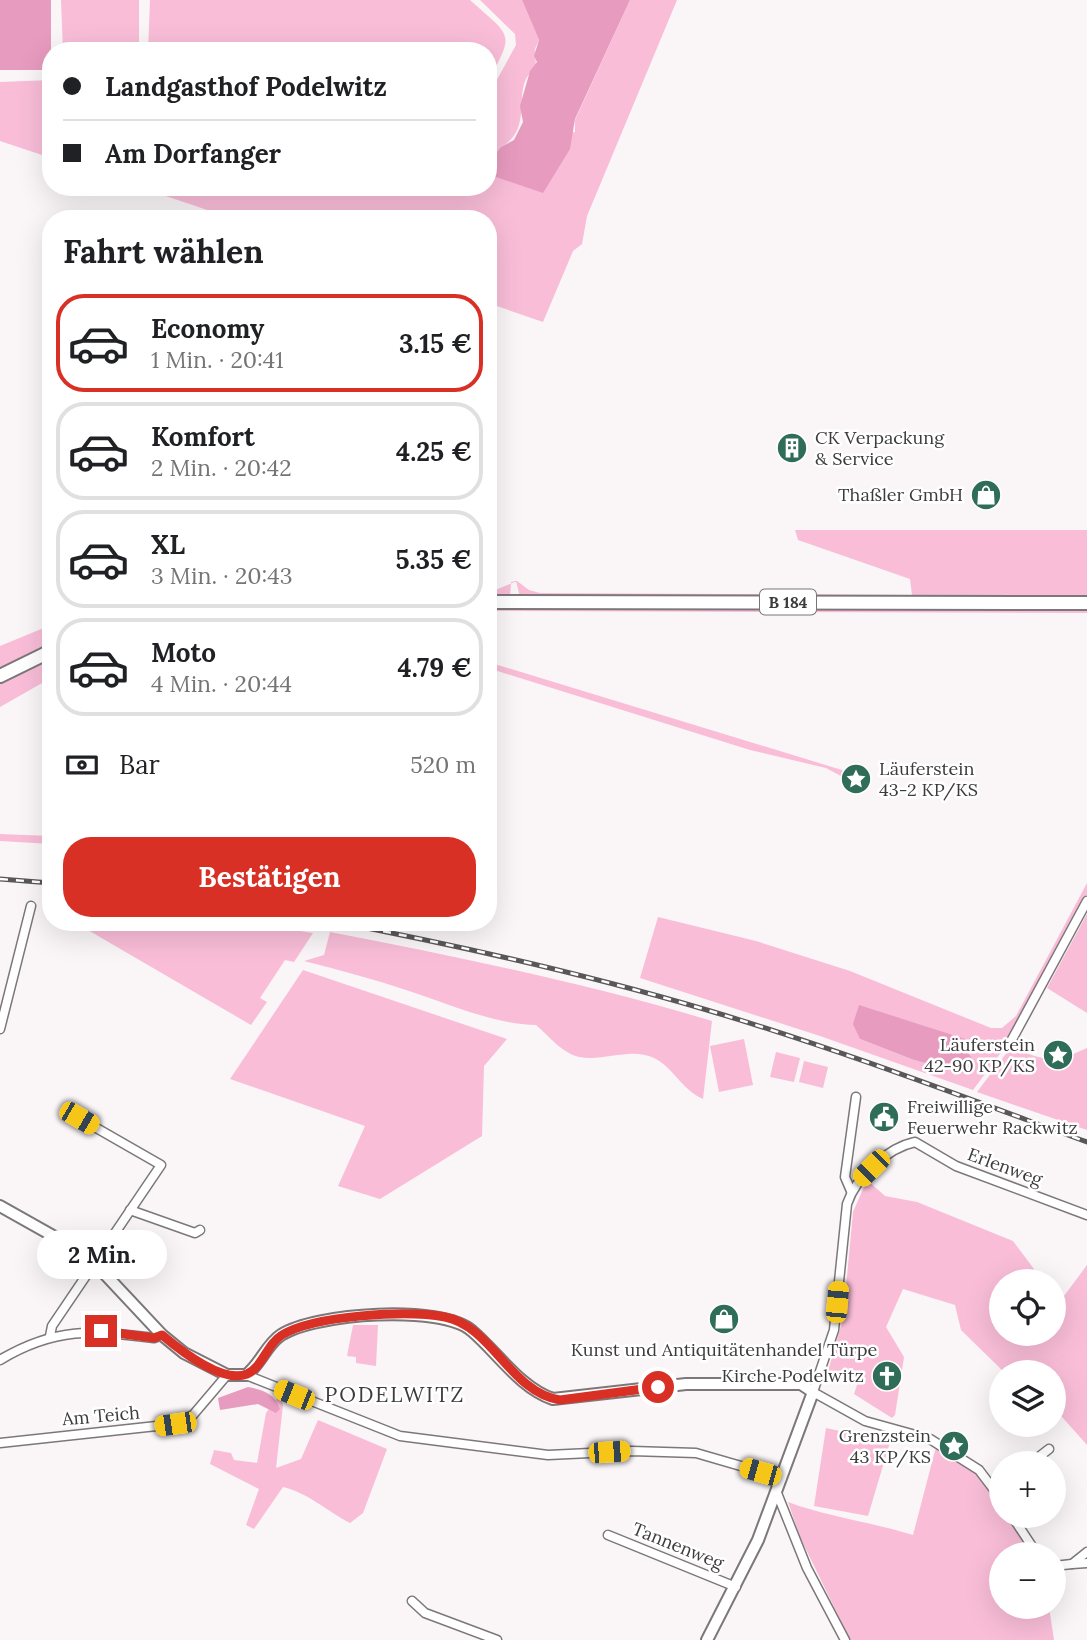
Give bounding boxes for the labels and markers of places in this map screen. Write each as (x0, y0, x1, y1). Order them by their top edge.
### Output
place label: CK Verpackung & Service (815, 426, 945, 470)
building icon: CK Verpackung & Service (775, 431, 809, 465)
shop icon: Thaßler GmbH (969, 478, 1003, 512)
place label: Thaßler GmbH (838, 483, 963, 506)
place label: Läuferstein 43-2 KP/KS (879, 757, 978, 801)
place icon: Läuferstein 43-2 KP/KS (839, 762, 873, 796)
place label: Läuferstein 42-90 KP/KS (924, 1033, 1035, 1077)
place icon: Läuferstein 42-90 KP/KS (1041, 1038, 1075, 1072)
place label: Freiwillige Feuerwehr Rackwitz (907, 1095, 1078, 1139)
public building icon: Freiwillige Feuerwehr Rackwitz (867, 1100, 901, 1134)
shop icon: Kunst und Antiquitätenhandel Türpe (707, 1302, 741, 1336)
place label: Kunst und Antiquitätenhandel Türpe (571, 1338, 878, 1361)
church icon: Kirche Podelwitz (870, 1359, 904, 1393)
place label: Kirche Podelwitz (722, 1364, 864, 1387)
place label: Grenzstein 43 KP/KS (839, 1424, 931, 1468)
place icon: Grenzstein 43 KP/KS (937, 1429, 971, 1463)

